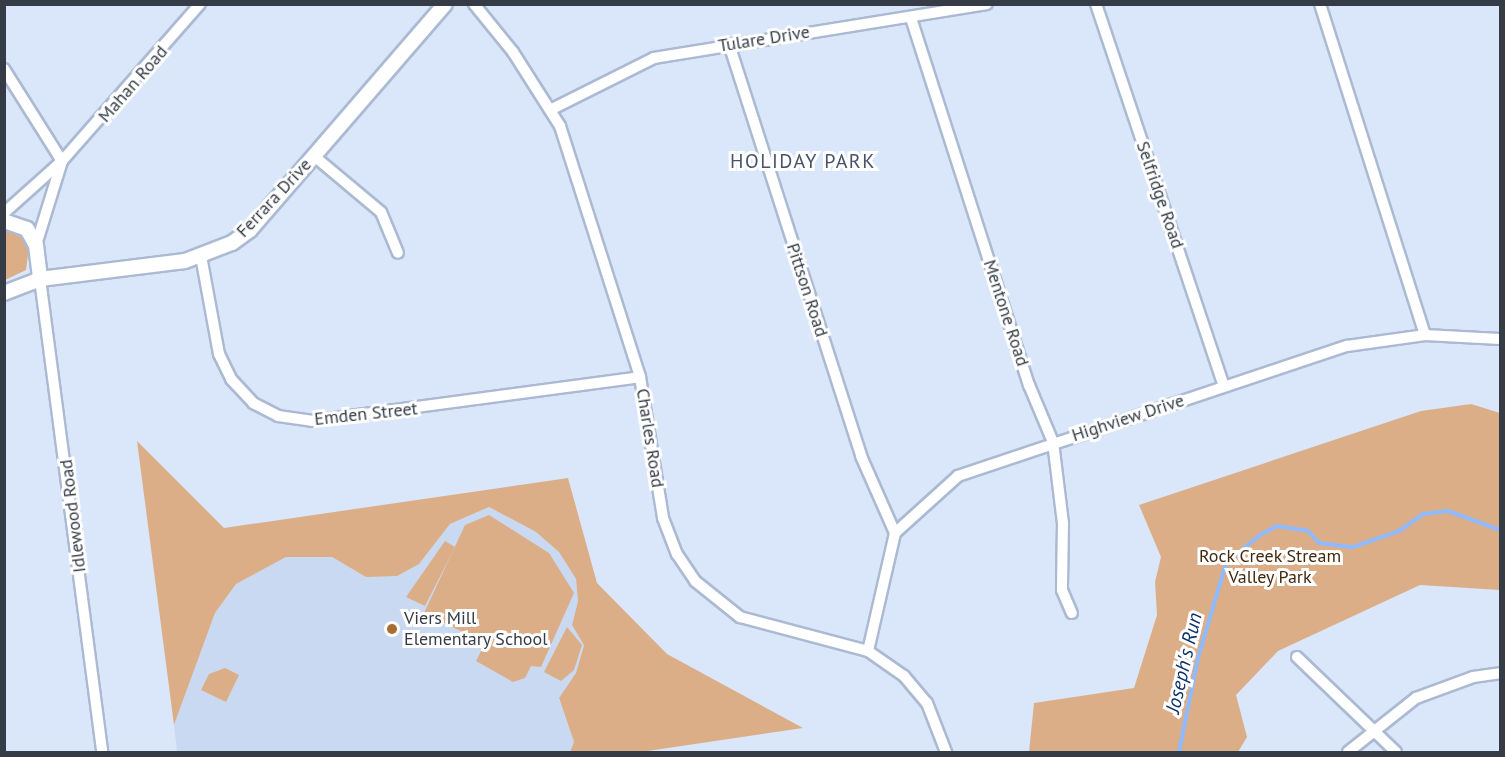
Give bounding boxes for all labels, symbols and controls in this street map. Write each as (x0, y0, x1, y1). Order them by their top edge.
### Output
street label: Tulare Drive (717, 21, 811, 57)
street label: Mahan Road (94, 41, 172, 127)
street label: Selfridge Road (1132, 139, 1188, 251)
district label: HOLIDAY PARK (730, 149, 876, 173)
street label: Ferrara Drive (232, 154, 316, 242)
street label: Pittson Road (782, 241, 832, 339)
street label: Mentone Road (979, 257, 1033, 369)
street label: Charles Road (632, 387, 668, 489)
street label: Highview Drive (1069, 390, 1187, 446)
street label: Emden Street (313, 398, 419, 430)
street label: Idlewood Road (55, 458, 91, 574)
park label: Rock Creek Stream Valley Park (1198, 546, 1342, 588)
place label: Viers Mill Elementary School (404, 608, 548, 650)
water label: Joseph's Run (1161, 610, 1207, 716)
marker: Viers Mill Elementary School (385, 622, 399, 636)

